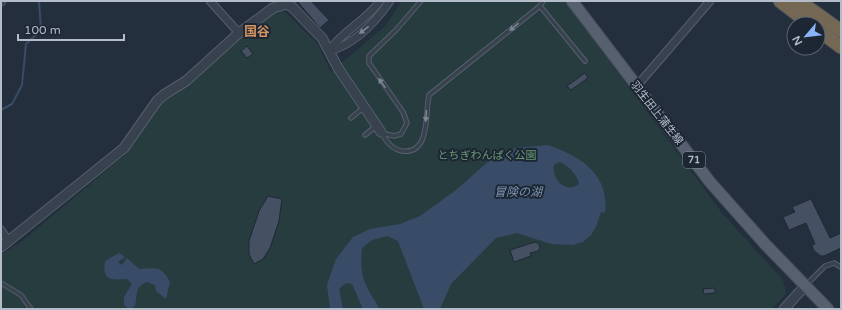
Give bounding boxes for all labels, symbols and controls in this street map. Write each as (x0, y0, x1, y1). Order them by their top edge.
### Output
scale bar (18, 16, 124, 42)
north arrow (786, 16, 826, 56)
text: 100 m (24, 23, 61, 37)
one-way arrow (509, 23, 520, 31)
district label: 国谷 (244, 24, 270, 40)
one-way arrow (358, 25, 369, 34)
text: N (790, 34, 805, 47)
one-way arrow (378, 77, 386, 88)
street label: 羽生田上蒲生線 (628, 79, 686, 147)
one-way arrow (423, 110, 430, 122)
park label: とちぎわんぱく公園 (438, 149, 537, 162)
road number: 71 (683, 152, 705, 168)
water label: 冒険の湖 (494, 185, 544, 199)

